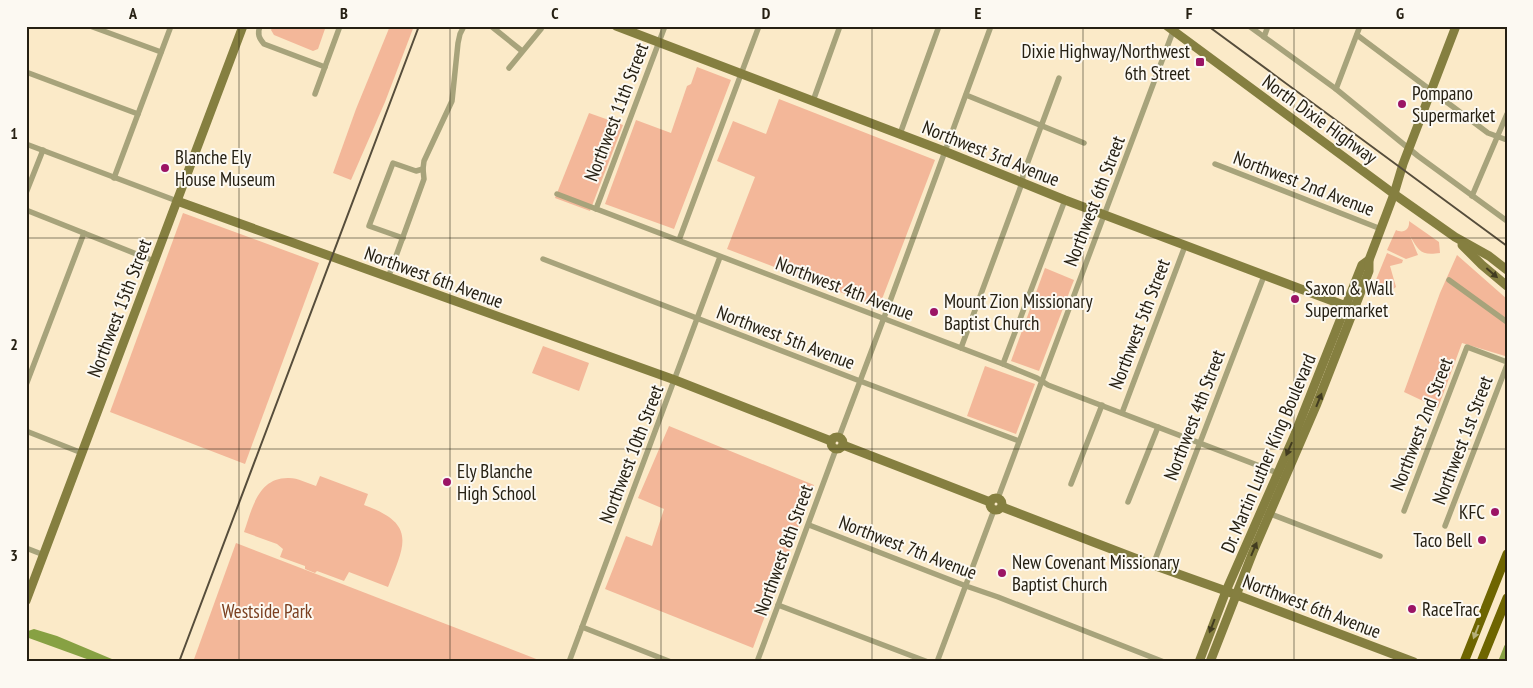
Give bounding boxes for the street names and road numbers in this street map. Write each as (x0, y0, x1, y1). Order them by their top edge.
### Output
street label: Northwest 11th Street (579, 39, 654, 185)
street label: North Dixie Highway (1258, 69, 1383, 169)
street label: Northwest 3rd Avenue (919, 115, 1063, 191)
street label: Northwest 6th Street (1058, 132, 1130, 270)
street label: Northwest 2nd Avenue (1230, 145, 1378, 221)
street label: Northwest 15th Street (82, 235, 157, 381)
street label: Northwest 6th Avenue (361, 241, 507, 313)
street label: Northwest 4th Avenue (773, 251, 918, 325)
street label: Northwest 5th Street (1103, 255, 1175, 393)
street label: Northwest 5th Avenue (714, 300, 859, 374)
street label: Northwest 4th Street (1158, 346, 1230, 484)
street label: Dr. Martin Luther King Boulevard (1215, 350, 1321, 556)
street label: Northwest 2nd Street (1385, 353, 1458, 494)
street label: Northwest 1st Street (1426, 372, 1498, 508)
street label: Northwest 10th Street (594, 381, 669, 527)
street label: Northwest 8th Street (748, 480, 818, 619)
street label: Northwest 7th Avenue (836, 510, 980, 584)
street label: Northwest 6th Avenue (1240, 569, 1385, 643)

